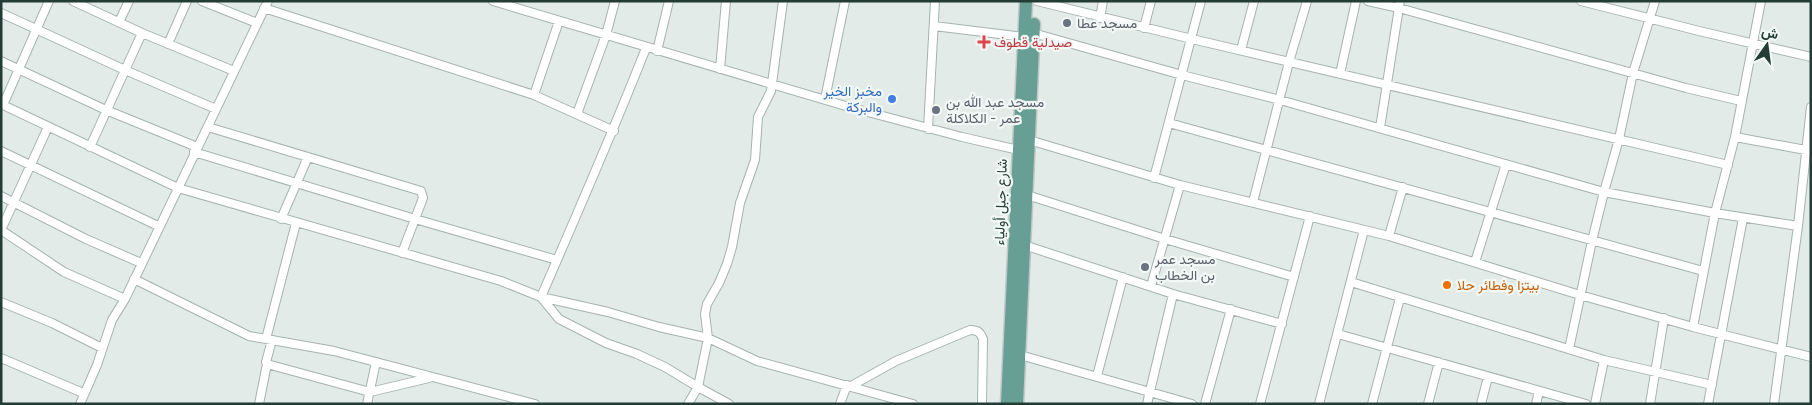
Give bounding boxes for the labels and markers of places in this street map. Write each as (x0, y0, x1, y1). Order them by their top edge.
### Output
place label: مسجد عطا (1077, 15, 1137, 32)
marker: مسجد عطا (1061, 17, 1073, 29)
place label: صيدلية قطوف (994, 34, 1073, 51)
marker: صيدلية قطوف (978, 36, 990, 48)
place label: مخبز الخير والبركة (822, 83, 882, 116)
marker: مخبز الخير والبركة (886, 93, 898, 105)
place label: مسجد عبد الله بن عمر - الكلاكلة (946, 94, 1044, 127)
marker: مسجد عبد الله بن عمر - الكلاكلة (930, 104, 942, 116)
place label: مسجد عمر بن الخطاب (1154, 251, 1215, 284)
marker: مسجد عمر بن الخطاب (1139, 261, 1151, 273)
place label: بيتزا وفطائر حلا (1457, 277, 1539, 294)
marker: بيتزا وفطائر حلا (1441, 279, 1453, 291)

